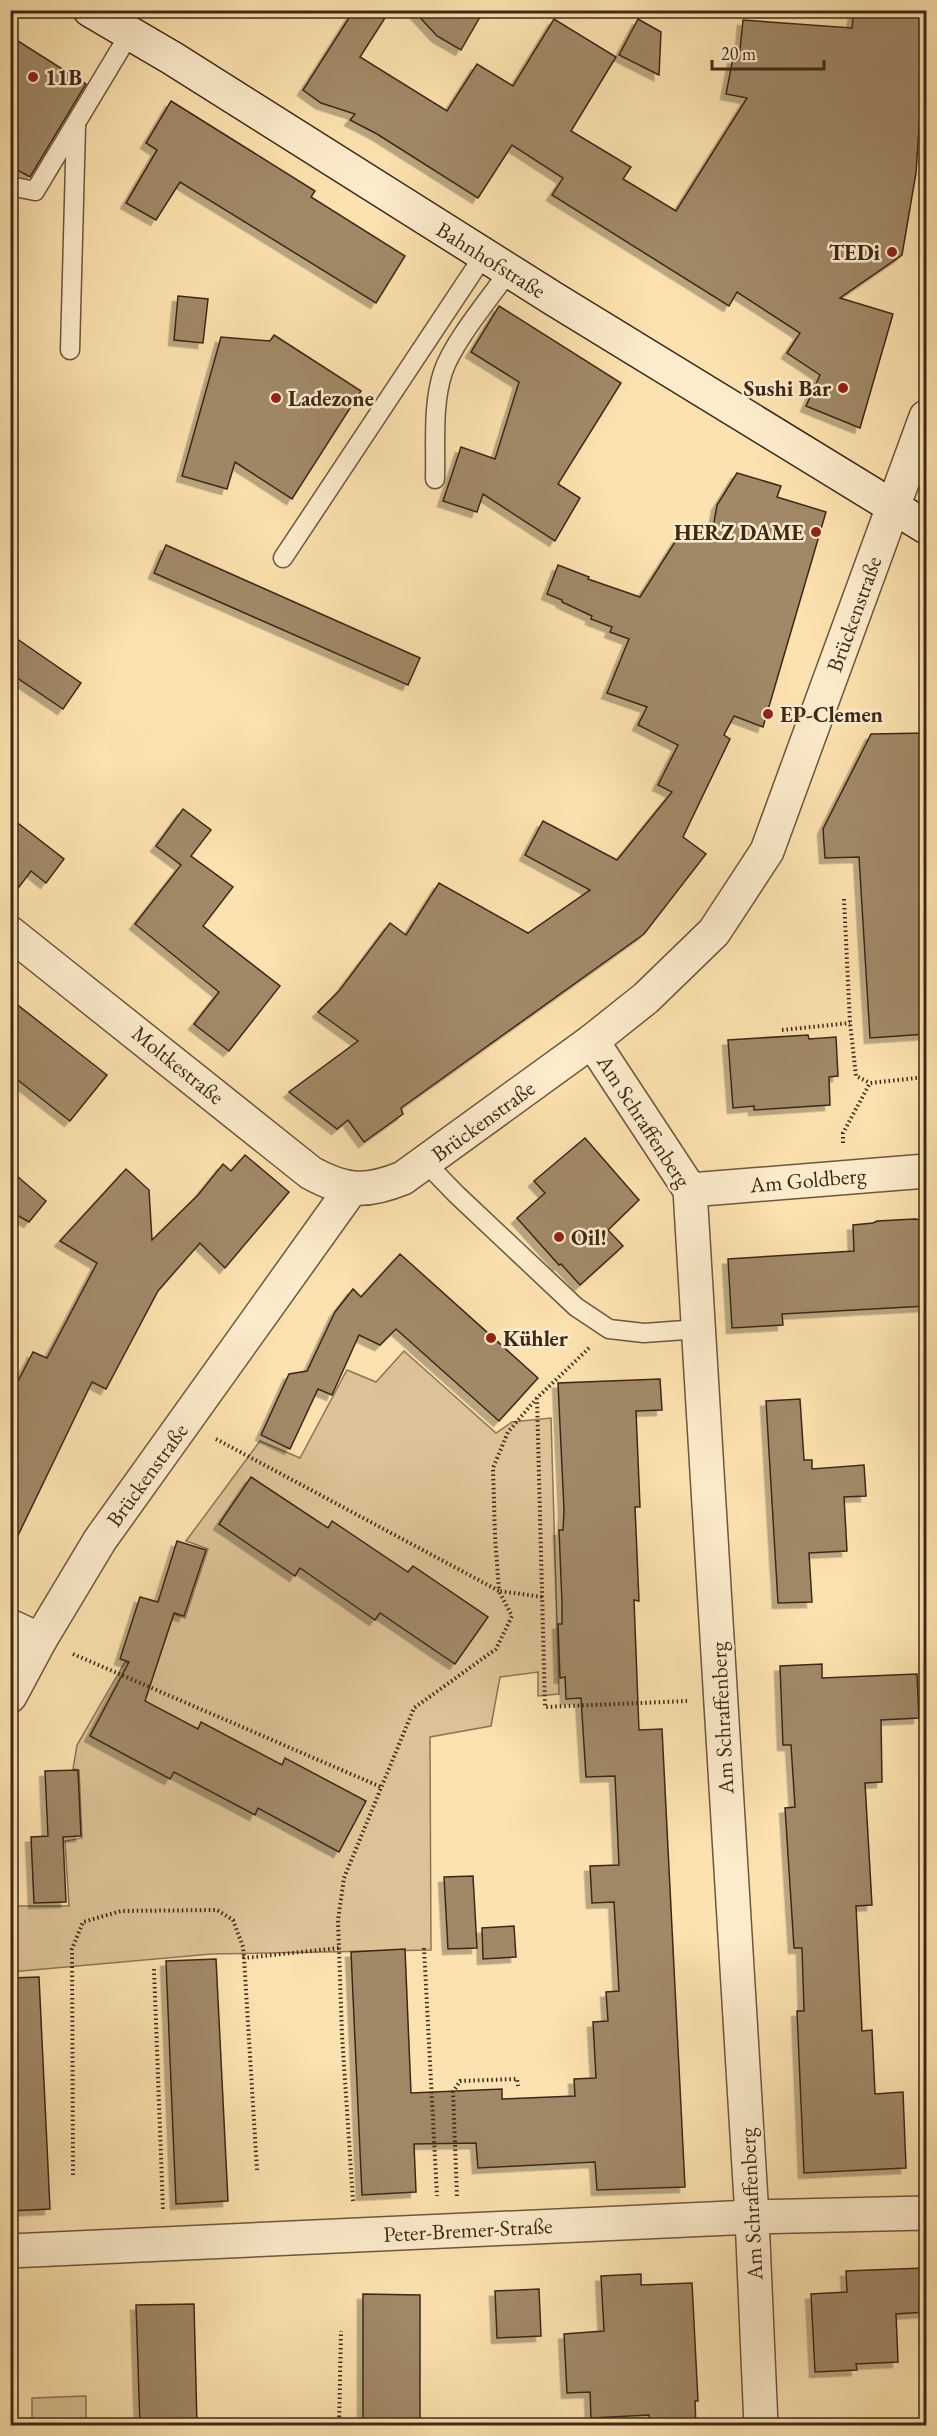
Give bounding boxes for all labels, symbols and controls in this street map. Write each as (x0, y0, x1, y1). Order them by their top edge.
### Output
scale bar (712, 33, 824, 71)
text: 20 m (721, 42, 756, 65)
place label: 11B (45, 63, 82, 92)
marker: 11B (26, 70, 40, 84)
street label: Bahnhofstraße (431, 215, 551, 305)
place label: TEDi (829, 238, 880, 267)
marker: TEDi (885, 245, 899, 259)
place label: Sushi Bar (744, 374, 832, 403)
marker: Sushi Bar (836, 381, 850, 395)
place label: Ladezone (288, 384, 374, 413)
marker: Ladezone (269, 391, 283, 405)
place label: HERZ DAME (674, 518, 804, 547)
marker: HERZ DAME (809, 525, 823, 539)
street label: Brückenstraße (820, 552, 888, 676)
place label: EP-Clemen (780, 700, 884, 729)
marker: EP-Clemen (761, 707, 775, 721)
street label: Moltkestraße (126, 1019, 231, 1111)
street label: Am Schraffenberg (590, 1048, 698, 1193)
street label: Brückenstraße (425, 1073, 541, 1168)
street label: Am Goldberg (748, 1160, 868, 1200)
place label: Oil! (571, 1223, 607, 1252)
marker: Oil! (552, 1230, 566, 1244)
place label: Kühler (503, 1324, 569, 1353)
marker: Kühler (484, 1331, 498, 1345)
street label: Brückenstraße (100, 1417, 195, 1533)
street label: Am Schraffenberg (704, 1641, 741, 1796)
street label: Am Schraffenberg (733, 2127, 770, 2282)
street label: Peter-Bremer-Straße (383, 2211, 554, 2249)

